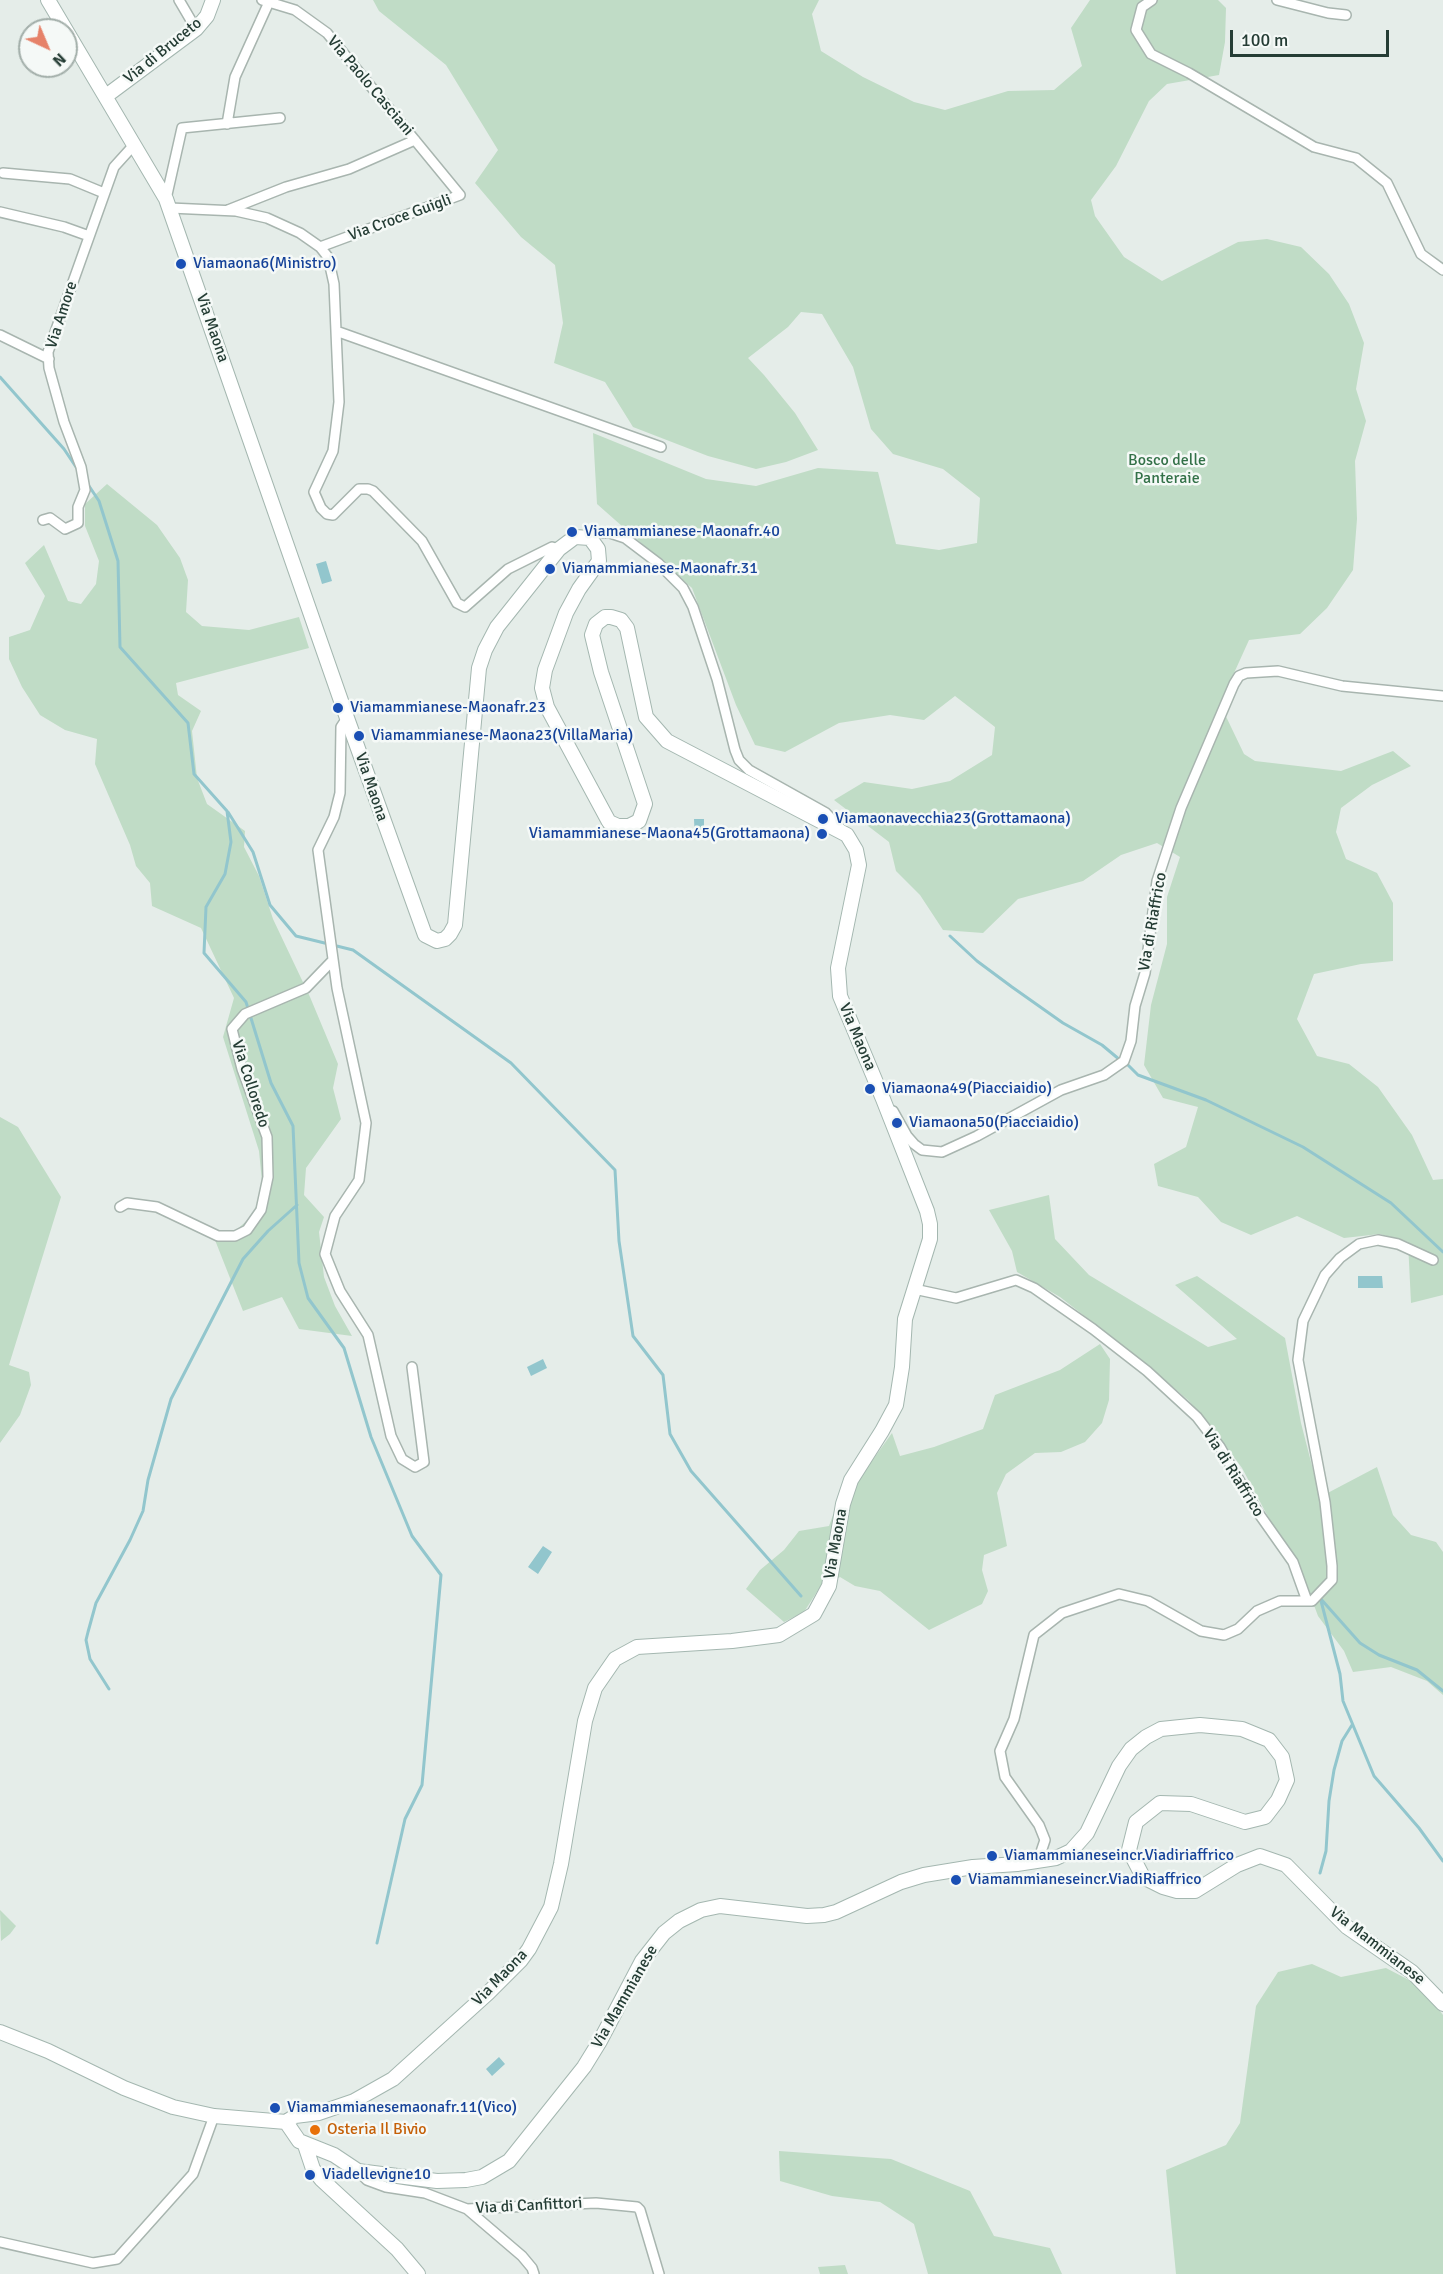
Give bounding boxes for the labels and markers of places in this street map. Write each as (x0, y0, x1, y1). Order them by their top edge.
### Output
place label: Viamaona6(Ministro) (193, 254, 337, 274)
marker: Viamaona6(Ministro) (174, 257, 188, 271)
place label: Viamammianese-Maonafr.40 (584, 522, 780, 542)
marker: Viamammianese-Maonafr.40 (565, 525, 579, 539)
place label: Viamammianese-Maonafr.31 (562, 559, 758, 579)
marker: Viamammianese-Maonafr.31 (543, 562, 557, 576)
place label: Viamammianese-Maonafr.23 (350, 698, 546, 718)
marker: Viamammianese-Maonafr.23 (331, 701, 345, 715)
place label: Viamammianese-Maona23(VillaMaria) (371, 726, 633, 746)
marker: Viamammianese-Maona23(VillaMaria) (352, 729, 366, 743)
place label: Viamaonavecchia23(Grottamaona) (835, 809, 1071, 829)
marker: Viamaonavecchia23(Grottamaona) (816, 812, 830, 826)
place label: Viamammianese-Maona45(Grottamaona) (529, 824, 810, 844)
marker: Viamammianese-Maona45(Grottamaona) (815, 827, 829, 841)
place label: Viamaona49(Piacciaidio) (882, 1079, 1052, 1099)
marker: Viamaona49(Piacciaidio) (863, 1082, 877, 1096)
place label: Viamaona50(Piacciaidio) (909, 1113, 1079, 1133)
marker: Viamaona50(Piacciaidio) (890, 1116, 904, 1130)
place label: Viamammianeseincr.Viadiriaffrico (1004, 1846, 1234, 1866)
marker: Viamammianeseincr.Viadiriaffrico (985, 1849, 999, 1863)
place label: Viamammianeseincr.ViadiRiaffrico (968, 1870, 1202, 1890)
marker: Viamammianeseincr.ViadiRiaffrico (949, 1873, 963, 1887)
place label: Viamammianesemaonafr.11(Vico) (287, 2098, 517, 2118)
marker: Viamammianesemaonafr.11(Vico) (268, 2101, 282, 2115)
place label: Osteria Il Bivio (327, 2120, 427, 2140)
marker: Osteria Il Bivio (308, 2123, 322, 2137)
place label: Viadellevigne10 (322, 2165, 431, 2185)
marker: Viadellevigne10 (303, 2168, 317, 2182)

